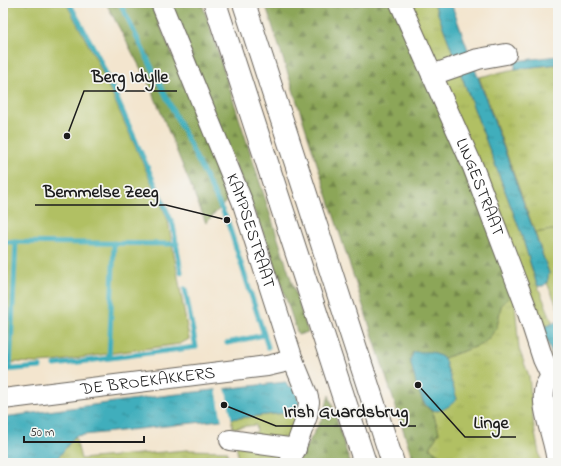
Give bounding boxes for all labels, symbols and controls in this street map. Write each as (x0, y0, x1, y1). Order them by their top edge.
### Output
callout: Berg Idylle (84, 61, 177, 91)
text: Berg Idylle (91, 65, 169, 92)
street label: LINGESTRAAT (449, 134, 511, 240)
street label: KAMPSESTRAAT (219, 170, 282, 292)
callout: Bemmelse Zeeg (35, 175, 166, 205)
text: Bemmelse Zeeg (42, 180, 159, 207)
street label: DE BROEKAKKERS (78, 360, 217, 402)
callout: Irish Guardsbrug (276, 396, 416, 426)
text: Irish Guardsbrug (284, 400, 408, 427)
callout: Linge (465, 407, 516, 437)
text: Linge (474, 411, 509, 438)
scale bar (24, 418, 144, 444)
text: 50 m (30, 424, 54, 442)

